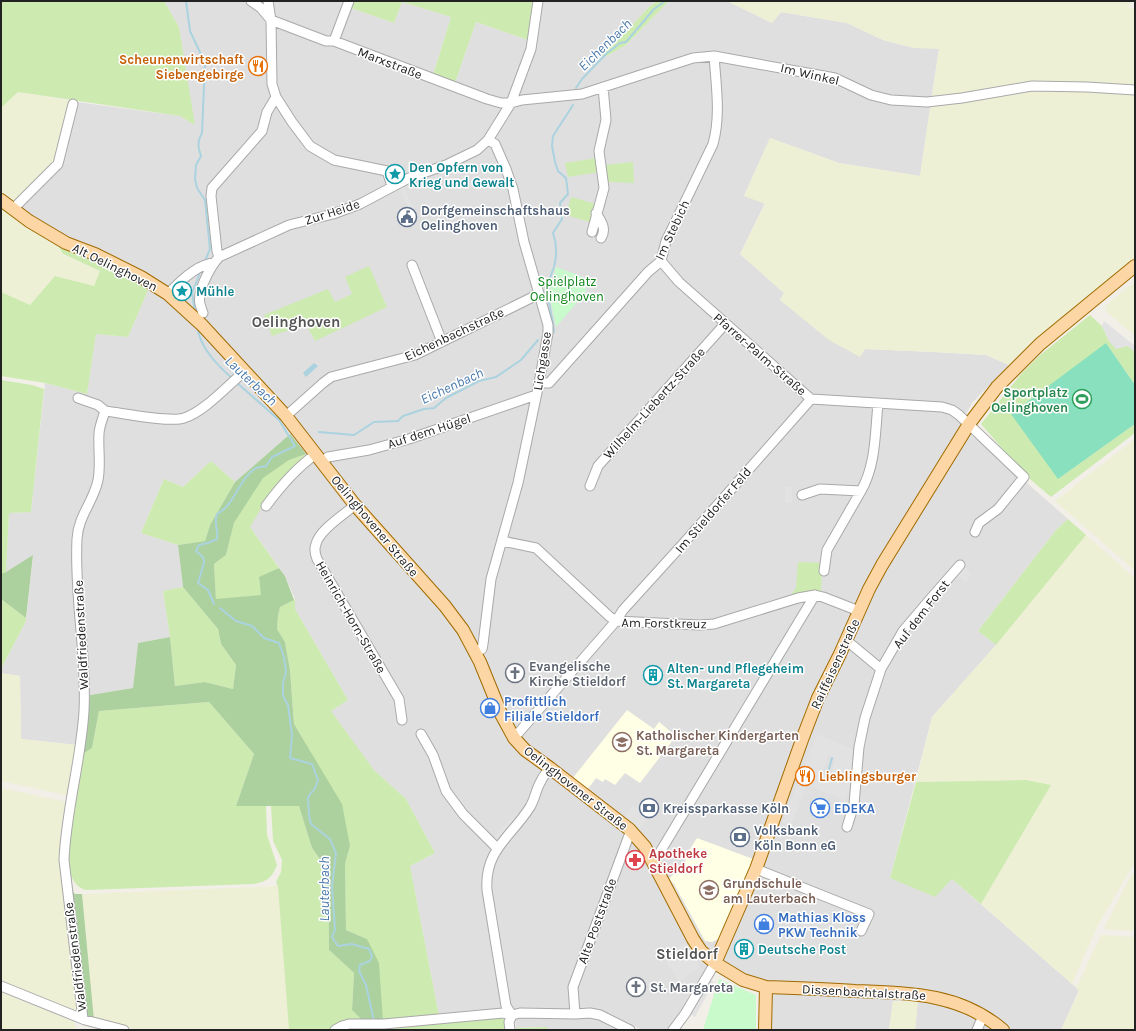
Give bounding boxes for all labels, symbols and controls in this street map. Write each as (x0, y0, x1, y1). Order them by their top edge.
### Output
water label: Eichenbach (575, 15, 635, 75)
street label: Marxstraße (356, 44, 425, 82)
place label: Scheunenwirtschaft Siebengebirge (119, 52, 244, 82)
restaurant icon: Scheunenwirtschaft Siebengebirge (247, 55, 269, 77)
street label: Im Winkel (779, 60, 841, 88)
place label: Den Opfern von Krieg und Gewalt (409, 160, 514, 190)
place icon: Den Opfern von Krieg und Gewalt (384, 163, 406, 185)
street label: Zur Heide (303, 196, 362, 228)
street label: Im Stebich (652, 198, 692, 262)
place label: Dorfgemeinschaftshaus Oelinghoven (421, 203, 570, 233)
public building icon: Dorfgemeinschaftshaus Oelinghoven (396, 206, 418, 228)
street label: Alt Oelinghoven (70, 240, 160, 294)
park label: Spielplatz Oelinghoven (530, 274, 604, 304)
place icon: Mühle (171, 280, 193, 302)
place label: Mühle (196, 284, 235, 299)
street label: Eichenbachstraße (402, 304, 506, 364)
street label: Pfarrer-Palm-Straße (711, 310, 810, 399)
district label: Oelinghoven (252, 313, 340, 331)
street label: Lichgasse (530, 330, 554, 391)
street label: Wilhelm-Liebertz-Straße (600, 344, 708, 462)
water label: Lauterbach (221, 353, 281, 409)
water label: Eichenbach (418, 364, 486, 408)
place label: Sportplatz Oelinghoven (991, 385, 1068, 415)
sports icon: Sportplatz Oelinghoven (1071, 388, 1093, 410)
street label: Auf dem Hügel (385, 410, 473, 452)
street label: Im Stieldorfer Feld (672, 464, 754, 556)
street label: Oelinghovener Straße (328, 472, 422, 580)
street label: Heinrich-Horn-Straße (313, 558, 389, 676)
street label: Auf dem Forst (890, 577, 952, 651)
street label: Waldfriedenstraße (71, 579, 91, 690)
street label: Am Forstkreuz (621, 615, 707, 631)
street label: Raiffeisenstraße (807, 616, 863, 712)
place label: Evangelische Kirche Stieldorf (529, 659, 626, 689)
place label: Alten- und Pflegeheim St. Margareta (667, 661, 804, 691)
church icon: Evangelische Kirche Stieldorf (504, 662, 526, 684)
building icon: Alten- und Pflegeheim St. Margareta (642, 664, 664, 686)
place label: Profittlich Filiale Stieldorf (504, 694, 599, 724)
shop icon: Profittlich Filiale Stieldorf (479, 697, 501, 719)
place label: Katholischer Kindergarten St. Margareta (636, 728, 799, 758)
school or university icon: Katholischer Kindergarten St. Margareta (611, 731, 633, 753)
street label: Oelinghovener Straße (521, 743, 631, 833)
restaurant icon: Lieblingsburger (794, 765, 816, 787)
place label: Lieblingsburger (819, 769, 917, 784)
bank icon: Kreissparkasse Köln (638, 797, 660, 819)
supermarket icon: EDEKA (809, 797, 831, 819)
place label: Kreissparkasse Köln (663, 801, 789, 816)
place label: EDEKA (834, 801, 875, 816)
place label: Volksbank Köln Bonn eG (754, 823, 836, 853)
bank icon: Volksbank Köln Bonn eG (729, 826, 751, 848)
place label: Apotheke Stieldorf (649, 846, 707, 876)
pharmacy icon: Apotheke Stieldorf (624, 849, 646, 871)
water label: Lauterbach (316, 856, 333, 922)
street label: Alte Poststraße (575, 876, 620, 966)
place label: Grundschule am Lauterbach (723, 876, 816, 906)
school or university icon: Grundschule am Lauterbach (698, 879, 720, 901)
street label: Waldfriedenstraße (61, 901, 89, 1012)
place label: Mathias Kloss PKW Technik (778, 910, 866, 940)
shop icon: Mathias Kloss PKW Technik (753, 913, 775, 935)
building icon: Deutsche Post (733, 938, 755, 960)
place label: Deutsche Post (758, 942, 846, 957)
district label: Stieldorf (656, 945, 718, 963)
church icon: St. Margareta (625, 976, 647, 998)
place label: St. Margareta (650, 980, 733, 995)
street label: Dissenbachtalstraße (802, 981, 927, 1003)

